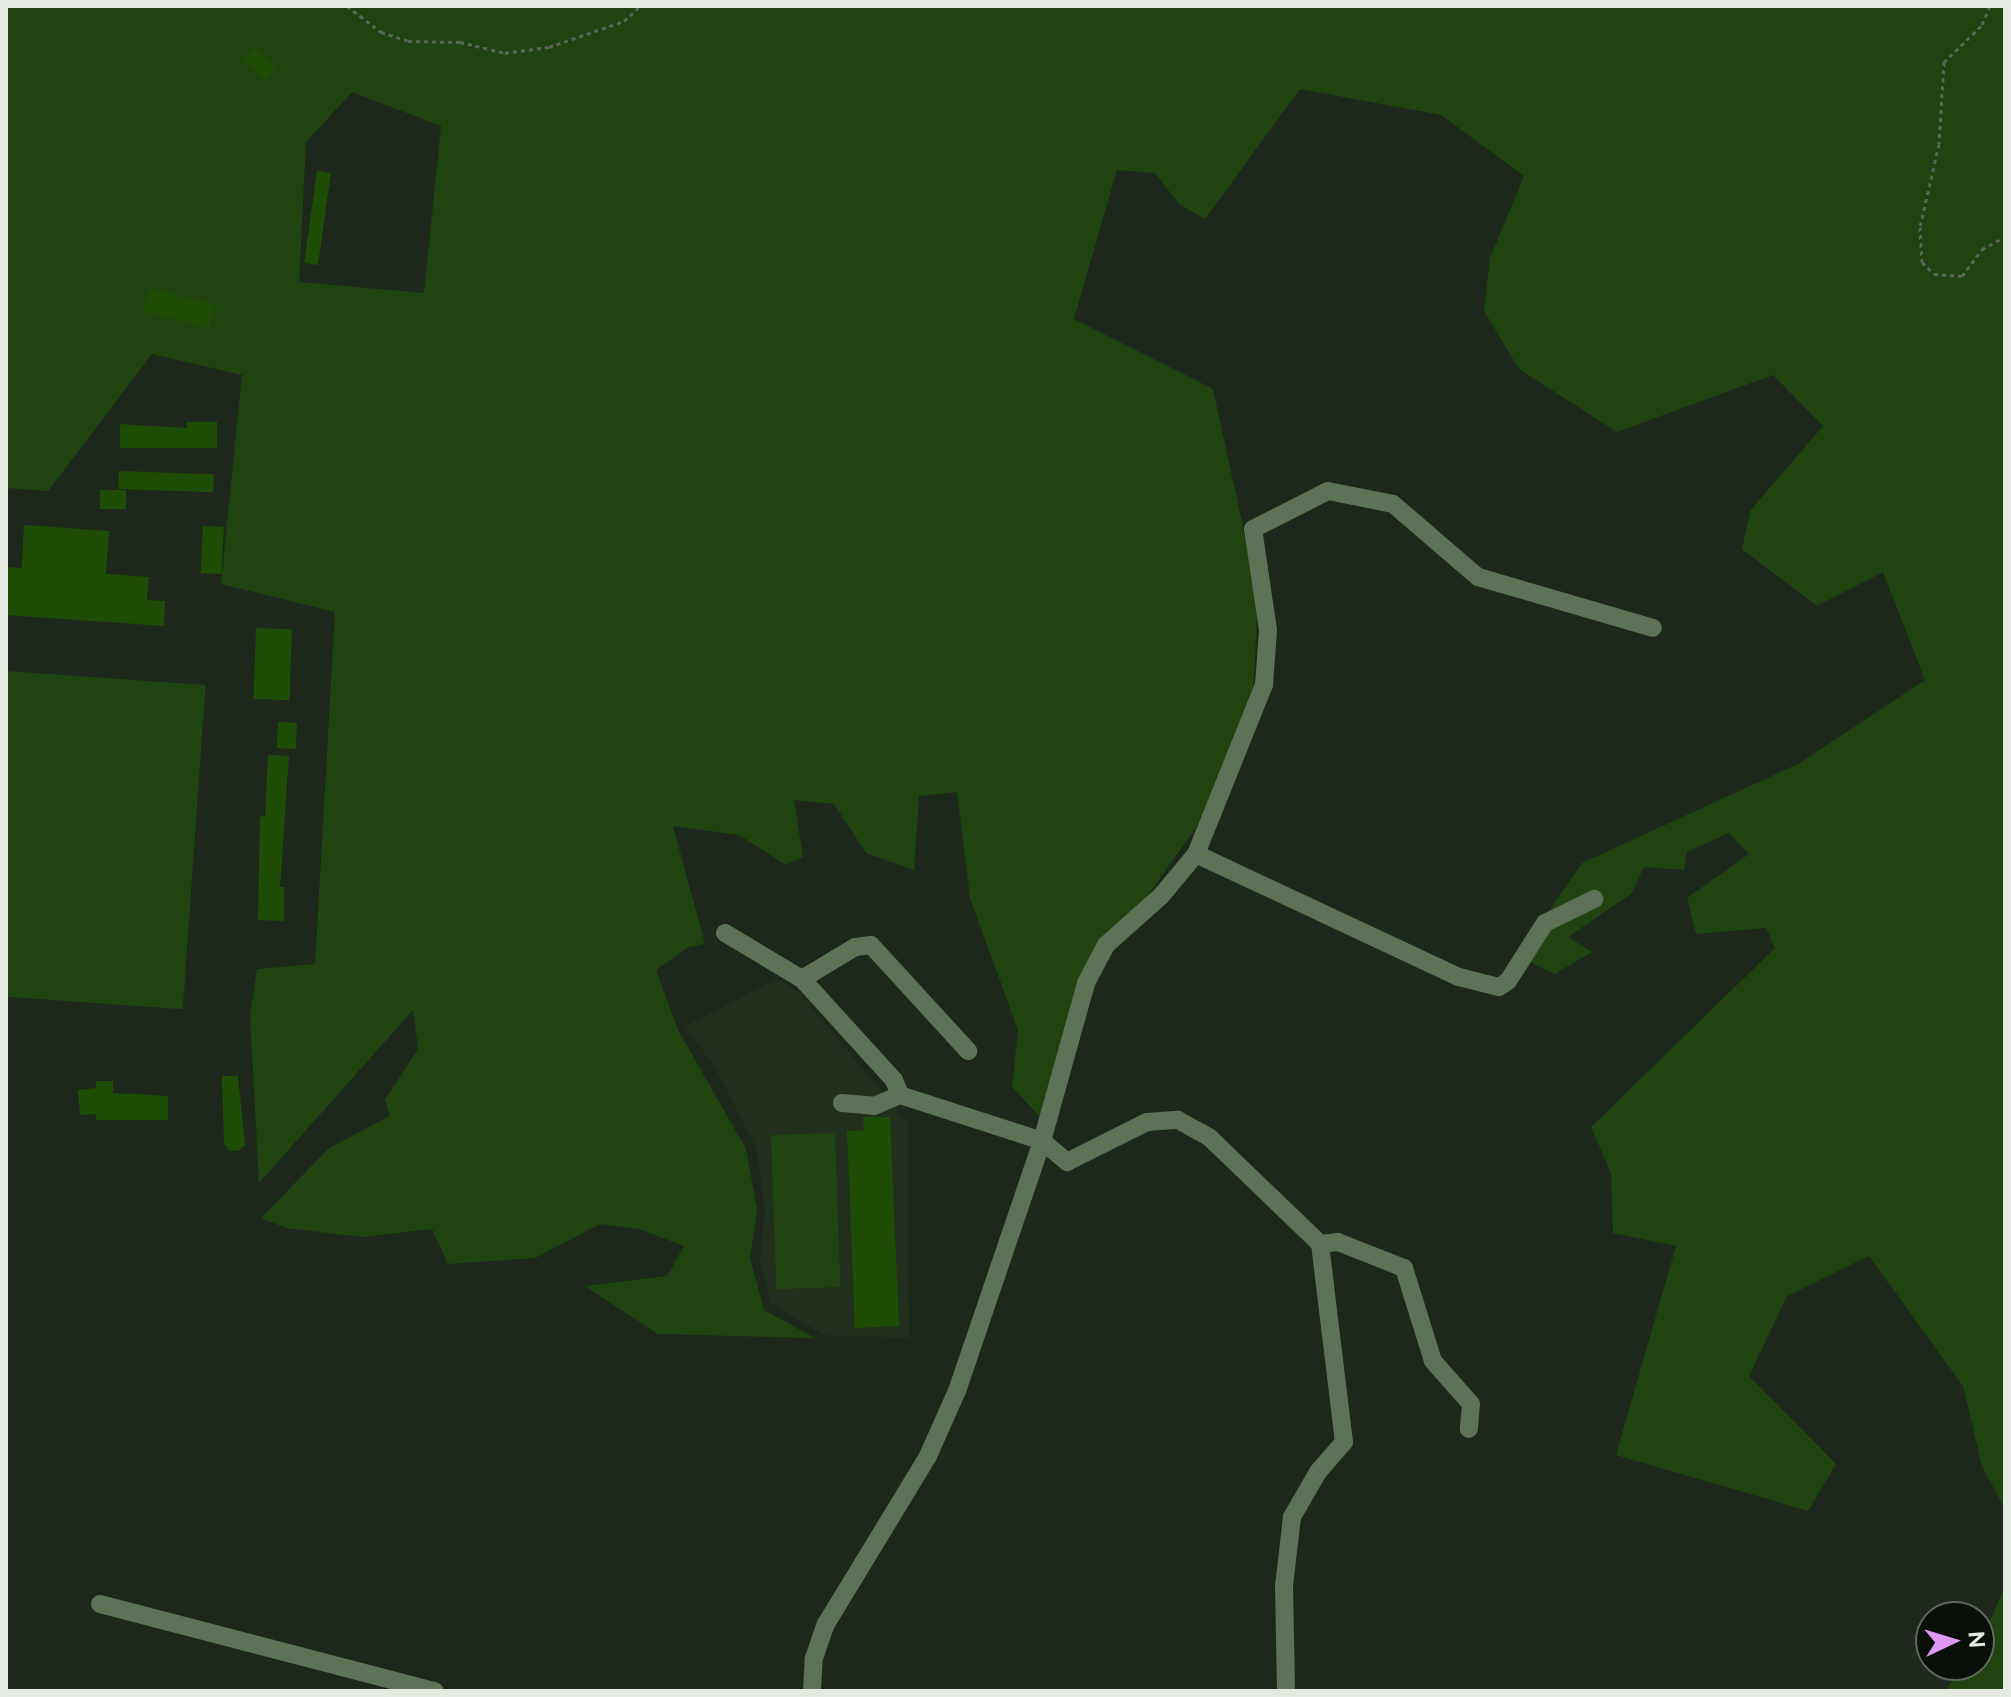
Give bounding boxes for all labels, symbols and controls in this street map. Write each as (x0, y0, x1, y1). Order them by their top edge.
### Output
north arrow (1915, 1601, 1995, 1681)
text: N (1963, 1630, 1991, 1649)

